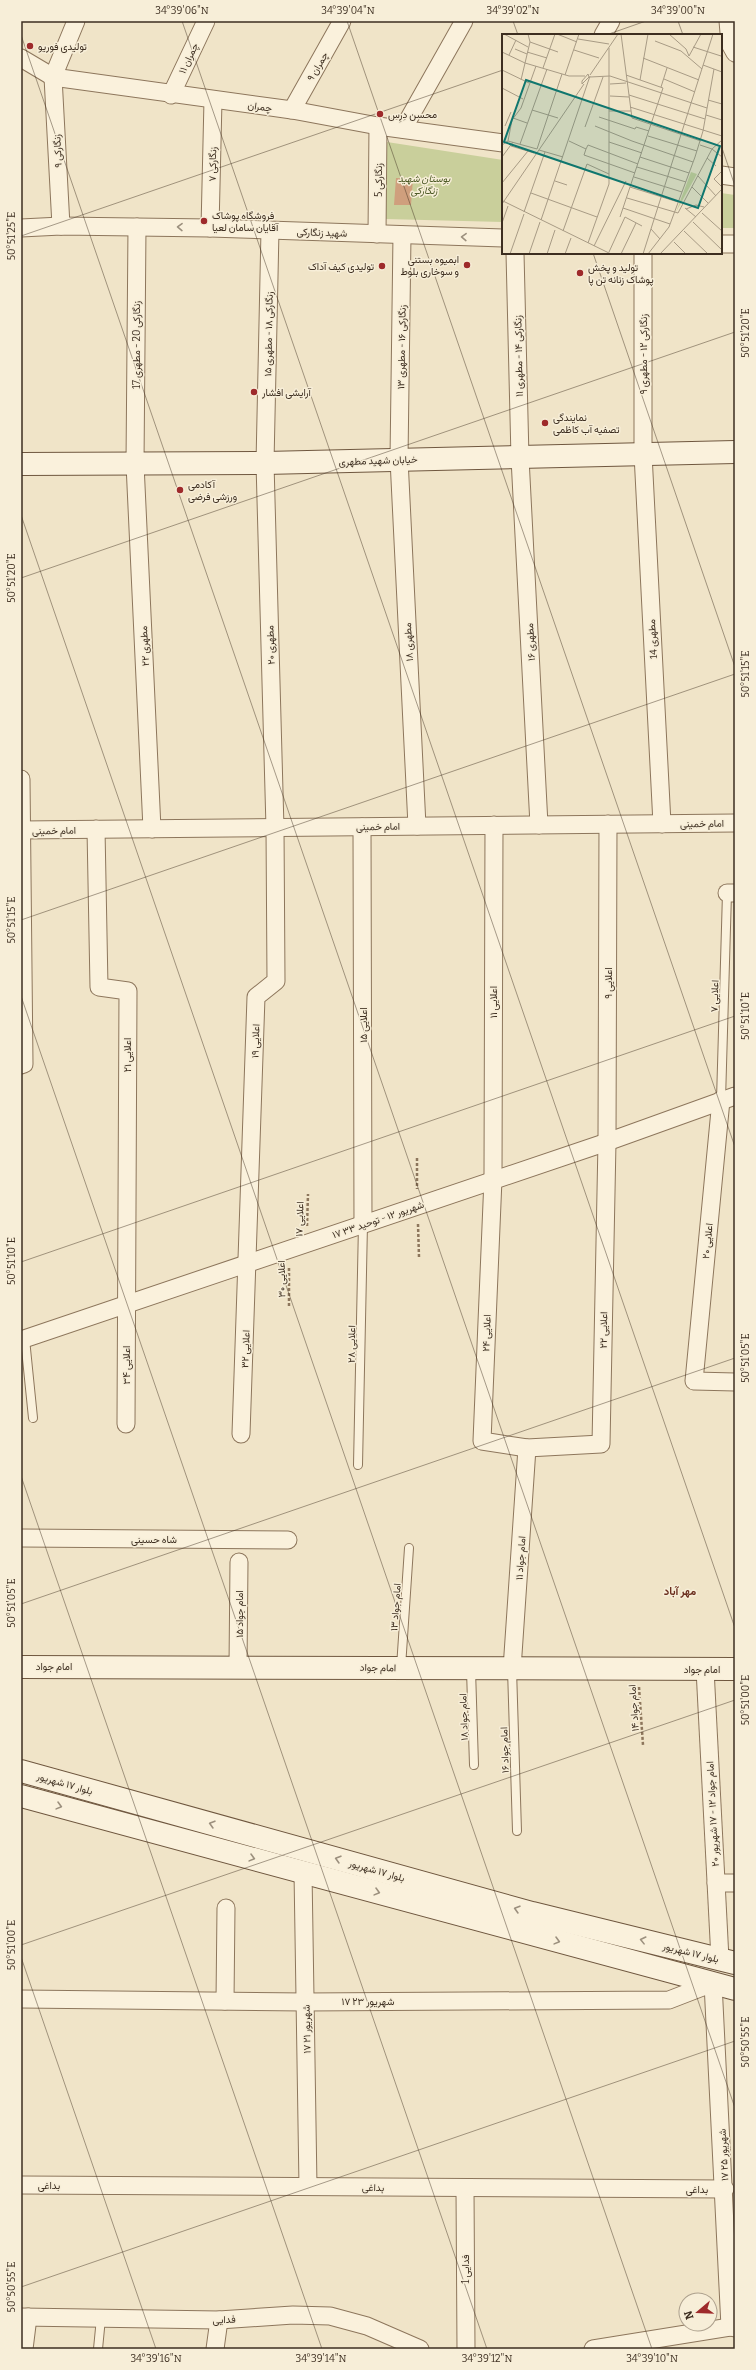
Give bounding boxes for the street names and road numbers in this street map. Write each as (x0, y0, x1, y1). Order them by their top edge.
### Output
street label: چمران ۱۱ (177, 41, 202, 76)
street label: چمران ۹ (305, 50, 332, 84)
street label: چمران (247, 99, 273, 116)
street label: زنگارکی ۹ (51, 134, 65, 168)
street label: زنگارکی ۷ (207, 147, 219, 181)
street label: زنگارکی 5 (373, 163, 385, 197)
street label: شهید زنگارکی (296, 226, 348, 240)
street label: زنگارکی ۱۸ - مطهری ۱۵ (262, 291, 276, 377)
street label: زنگارکی 20 - مطهری 17 (131, 301, 143, 389)
street label: زنگارکی ۱۶ - مطهری ۱۳ (395, 305, 409, 389)
street label: زنگارکی ۱۲ - مطهری ۹ (638, 314, 650, 394)
street label: زنگارکی ۱۴ - مطهری ۱۱ (512, 315, 526, 397)
street label: خیابان شهید مطهری (338, 454, 418, 468)
street label: مطهری 14 (646, 619, 660, 659)
street label: مطهری ۱۸ (402, 622, 416, 662)
street label: مطهری ۱۶ (524, 623, 538, 661)
street label: مطهری ۲۲ (138, 625, 152, 666)
street label: مطهری ۲۰ (264, 625, 278, 665)
street label: امام خمینی (680, 818, 724, 830)
street label: امام خمینی (356, 821, 400, 833)
street label: امام خمینی (32, 825, 76, 837)
street label: اعلایی ۹ (603, 967, 615, 999)
street label: اعلایی ۷ (708, 980, 722, 1012)
street label: اعلایی ۱۱ (488, 986, 500, 1018)
street label: اعلایی ۱۵ (358, 1007, 370, 1043)
street label: اعلایی ۱۹ (249, 1024, 263, 1058)
street label: اعلایی ۲۱ (122, 1038, 134, 1072)
street label: ۱۷ شهریور ۱۲ - توحید ۳۳ (331, 1199, 426, 1241)
street label: اعلایی ۱۷ (293, 1201, 307, 1237)
street label: اعلایی ۲۰ (700, 1223, 716, 1260)
street label: اعلایی ۳۰ (276, 1260, 288, 1298)
street label: اعلایی ۲۲ (598, 1311, 610, 1349)
street label: اعلایی ۲۴ (480, 1314, 494, 1352)
street label: اعلایی ۲۸ (346, 1325, 358, 1363)
street label: اعلایی ۳۲ (239, 1330, 253, 1368)
street label: اعلایی ۳۴ (121, 1346, 133, 1384)
street label: شاه حسینی (131, 1534, 177, 1546)
street label: امام جواد ۱۱ (513, 1536, 529, 1581)
street label: امام جواد ۱۳ (388, 1583, 404, 1631)
street label: امام جواد ۱۵ (234, 1590, 246, 1638)
street label: امام جواد (36, 1661, 72, 1673)
street label: امام جواد (360, 1662, 396, 1674)
street label: امام جواد (684, 1664, 720, 1676)
street label: امام جواد ۱۴ (626, 1684, 642, 1732)
street label: امام جواد ۱۸ (457, 1693, 471, 1741)
street label: امام جواد ۱۶ (498, 1727, 512, 1773)
street label: امام جواد ۱۲ - ۱۷ شهریور ۲۰ (704, 1761, 722, 1867)
street label: بلوار ۱۷ شهریور (35, 1770, 94, 1798)
street label: بلوار ۱۷ شهریور (347, 1857, 406, 1885)
street label: بلوار ۱۷ شهریور (661, 1940, 720, 1966)
street label: ۱۷ شهریور ۲۳ (342, 1996, 395, 2008)
street label: ۱۷ شهریور ۲۱ (301, 2004, 313, 2054)
street label: ۱۷ شهریور ۲۵ (717, 2128, 731, 2181)
street label: بداغی (38, 2180, 60, 2192)
street label: بداغی (362, 2182, 384, 2194)
street label: بداغی (686, 2184, 708, 2196)
street label: فدایی 1 (460, 2254, 472, 2284)
street label: فدایی (212, 2314, 236, 2326)

